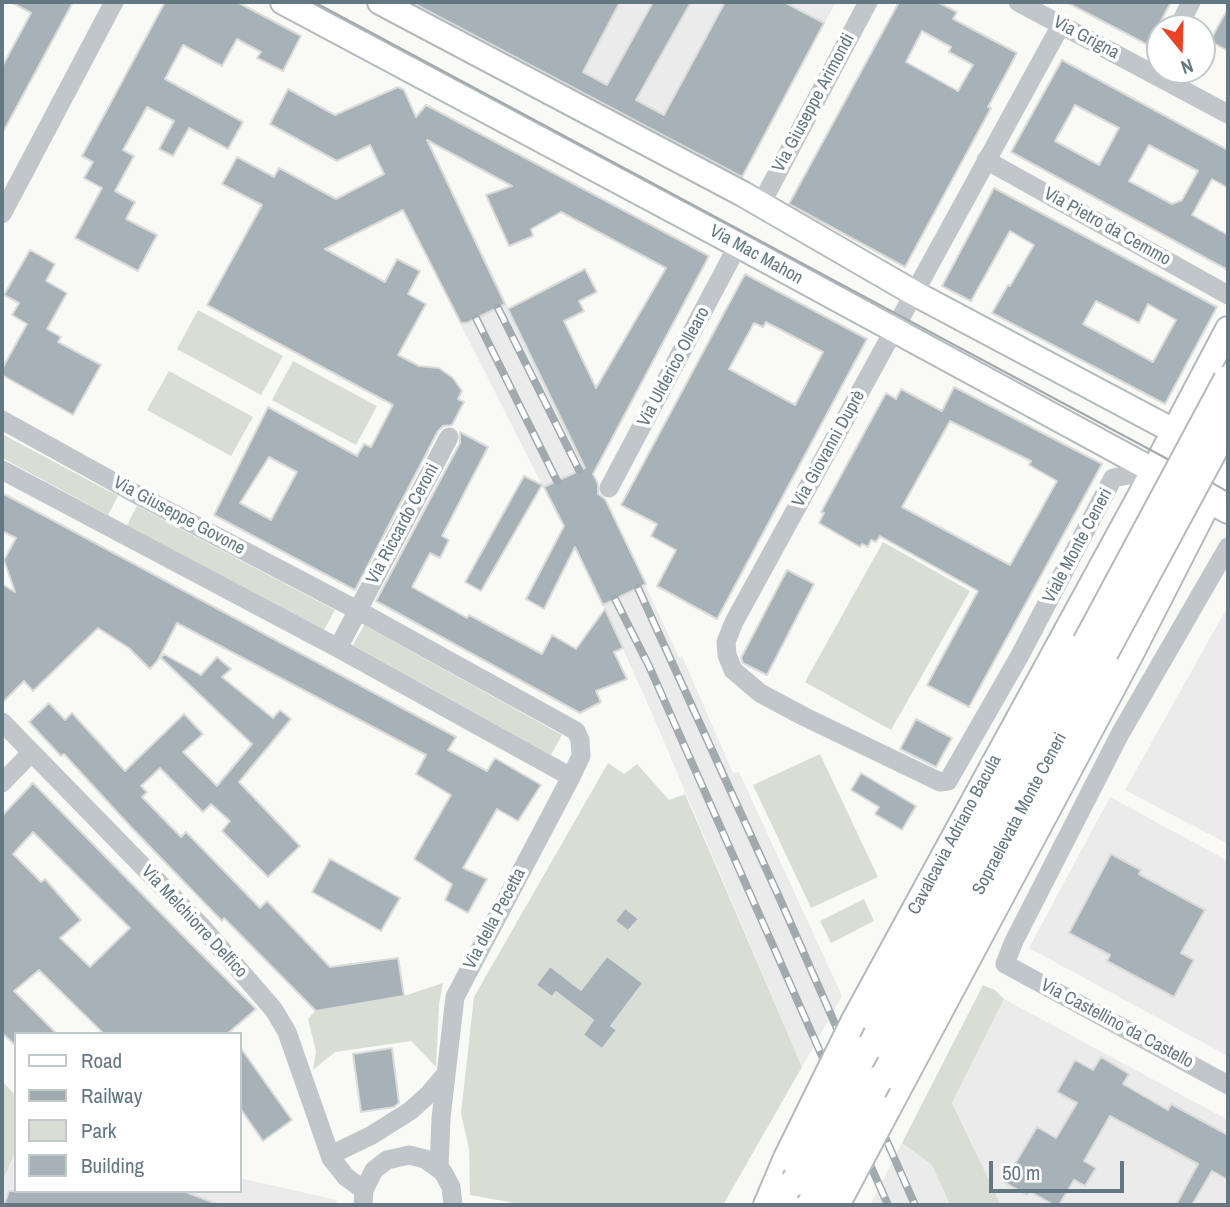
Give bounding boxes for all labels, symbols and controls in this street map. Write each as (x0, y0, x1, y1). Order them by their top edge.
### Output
street label: Via Grigna (1050, 12, 1122, 64)
north arrow (1146, 14, 1216, 84)
street label: Via Giuseppe Arimondi (768, 30, 860, 176)
text: N (1178, 53, 1197, 81)
street label: Via Pietro da Cemmo (1040, 183, 1174, 271)
street label: Via Mac Mahon (706, 221, 806, 289)
street label: Via Ulderico Ollearo (633, 303, 715, 431)
street label: Via Giovanni Duprè (788, 387, 870, 511)
street label: Via Riccardo Ceroni (362, 460, 444, 588)
street label: Via Giuseppe Govone (110, 472, 248, 560)
street label: Viale Monte Ceneri (1039, 485, 1117, 607)
street label: Sopraelevata Monte Ceneri (968, 729, 1072, 899)
street label: Cavalcavia Adriano Bacula (904, 751, 1006, 919)
street label: Via Melchiorre Delfico (136, 861, 252, 983)
street label: Via della Pecetta (459, 865, 531, 973)
street label: Via Castellino da Castello (1037, 975, 1197, 1073)
legend (14, 1032, 242, 1193)
text: Road (81, 1046, 122, 1075)
text: Railway (81, 1081, 142, 1110)
text: Park (81, 1116, 116, 1145)
scale bar (992, 1148, 1127, 1192)
text: Building (81, 1151, 144, 1180)
text: 50 m (1002, 1158, 1040, 1187)

